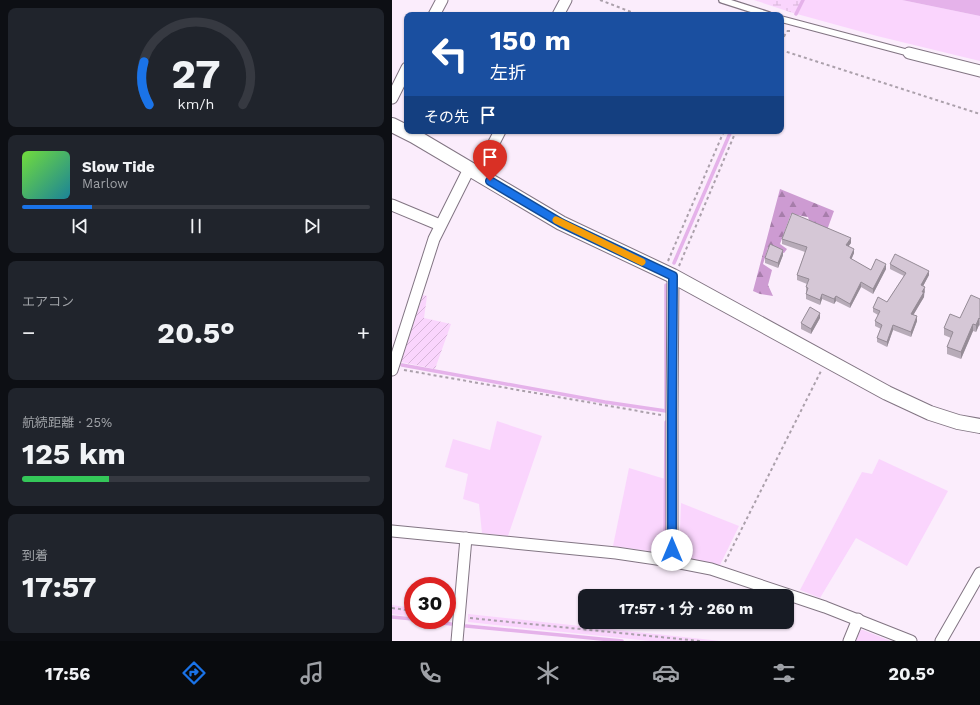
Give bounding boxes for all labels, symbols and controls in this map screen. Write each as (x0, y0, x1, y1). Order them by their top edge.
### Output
text: 150 m (490, 24, 571, 57)
icon: left (424, 28, 476, 80)
text: 27 (171, 49, 221, 98)
text: 左折 (490, 62, 526, 83)
text: km/h (178, 96, 214, 112)
icon: arrive (477, 104, 499, 126)
text: その先 (424, 108, 469, 126)
pin (473, 140, 507, 181)
icon: arrive (479, 146, 501, 168)
text: Slow Tide (82, 158, 155, 176)
text: Marlow (82, 176, 128, 191)
icon: previous (69, 215, 91, 237)
icon: pause (185, 215, 207, 237)
icon: next (301, 215, 323, 237)
text: エアコン (22, 294, 74, 309)
text: 20.5° (157, 315, 235, 350)
text: − (22, 320, 35, 345)
text: + (357, 320, 370, 345)
text: 航続距離 · 25% (22, 415, 112, 430)
text: 125 km (22, 436, 126, 471)
position arrow (651, 529, 693, 571)
text: 到着 (22, 548, 48, 563)
text: 17:57 (22, 569, 97, 604)
speed limit sign: 30 (404, 577, 456, 629)
text: 17:57 · 1 分 · 260 m (619, 600, 753, 618)
icon: directions (180, 659, 208, 687)
icon: music (298, 659, 326, 687)
icon: phone (416, 659, 444, 687)
icon: climate (534, 659, 562, 687)
icon: car (652, 659, 680, 687)
icon: filters (770, 659, 798, 687)
text: 17:56 (45, 663, 90, 684)
text: 20.5° (888, 663, 935, 684)

